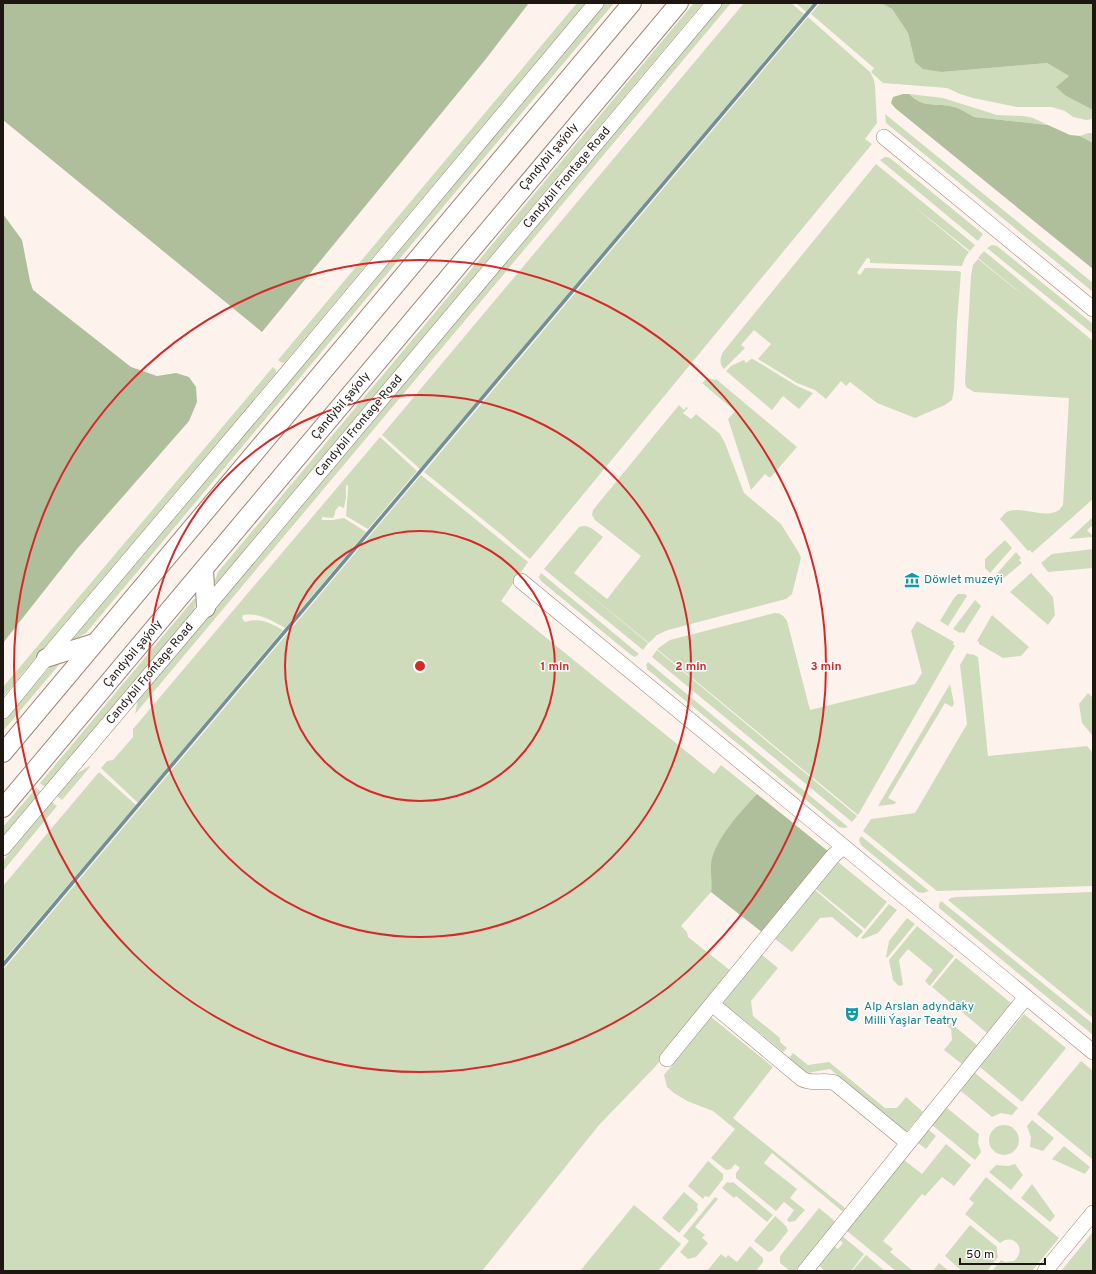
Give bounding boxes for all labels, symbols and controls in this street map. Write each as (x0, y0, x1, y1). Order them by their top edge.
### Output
street label: Çandybil şaýoly (516, 120, 582, 194)
street label: Candybil Frontage Road (520, 124, 614, 232)
street label: Çandybil şaýoly (308, 369, 374, 443)
street label: Candybil Frontage Road (312, 372, 406, 480)
museum icon: Döwlet muzeýi (903, 571, 921, 589)
place label: Döwlet muzeýi (924, 572, 1003, 588)
street label: Çandybil şaýoly (100, 617, 166, 691)
street label: Candybil Frontage Road (103, 620, 197, 728)
centre of rings (413, 659, 427, 673)
text: 1 min (541, 659, 569, 675)
text: 2 min (675, 659, 707, 675)
text: 3 min (810, 659, 842, 675)
place label: Alp Arslan adyndaky Milli Ýaşlar Teatry (864, 999, 974, 1029)
theatre icon: Alp Arslan adyndaky Milli Ýaşlar Teatry (843, 1005, 861, 1023)
scale bar (960, 1240, 1045, 1266)
text: 50 m (966, 1247, 994, 1263)

